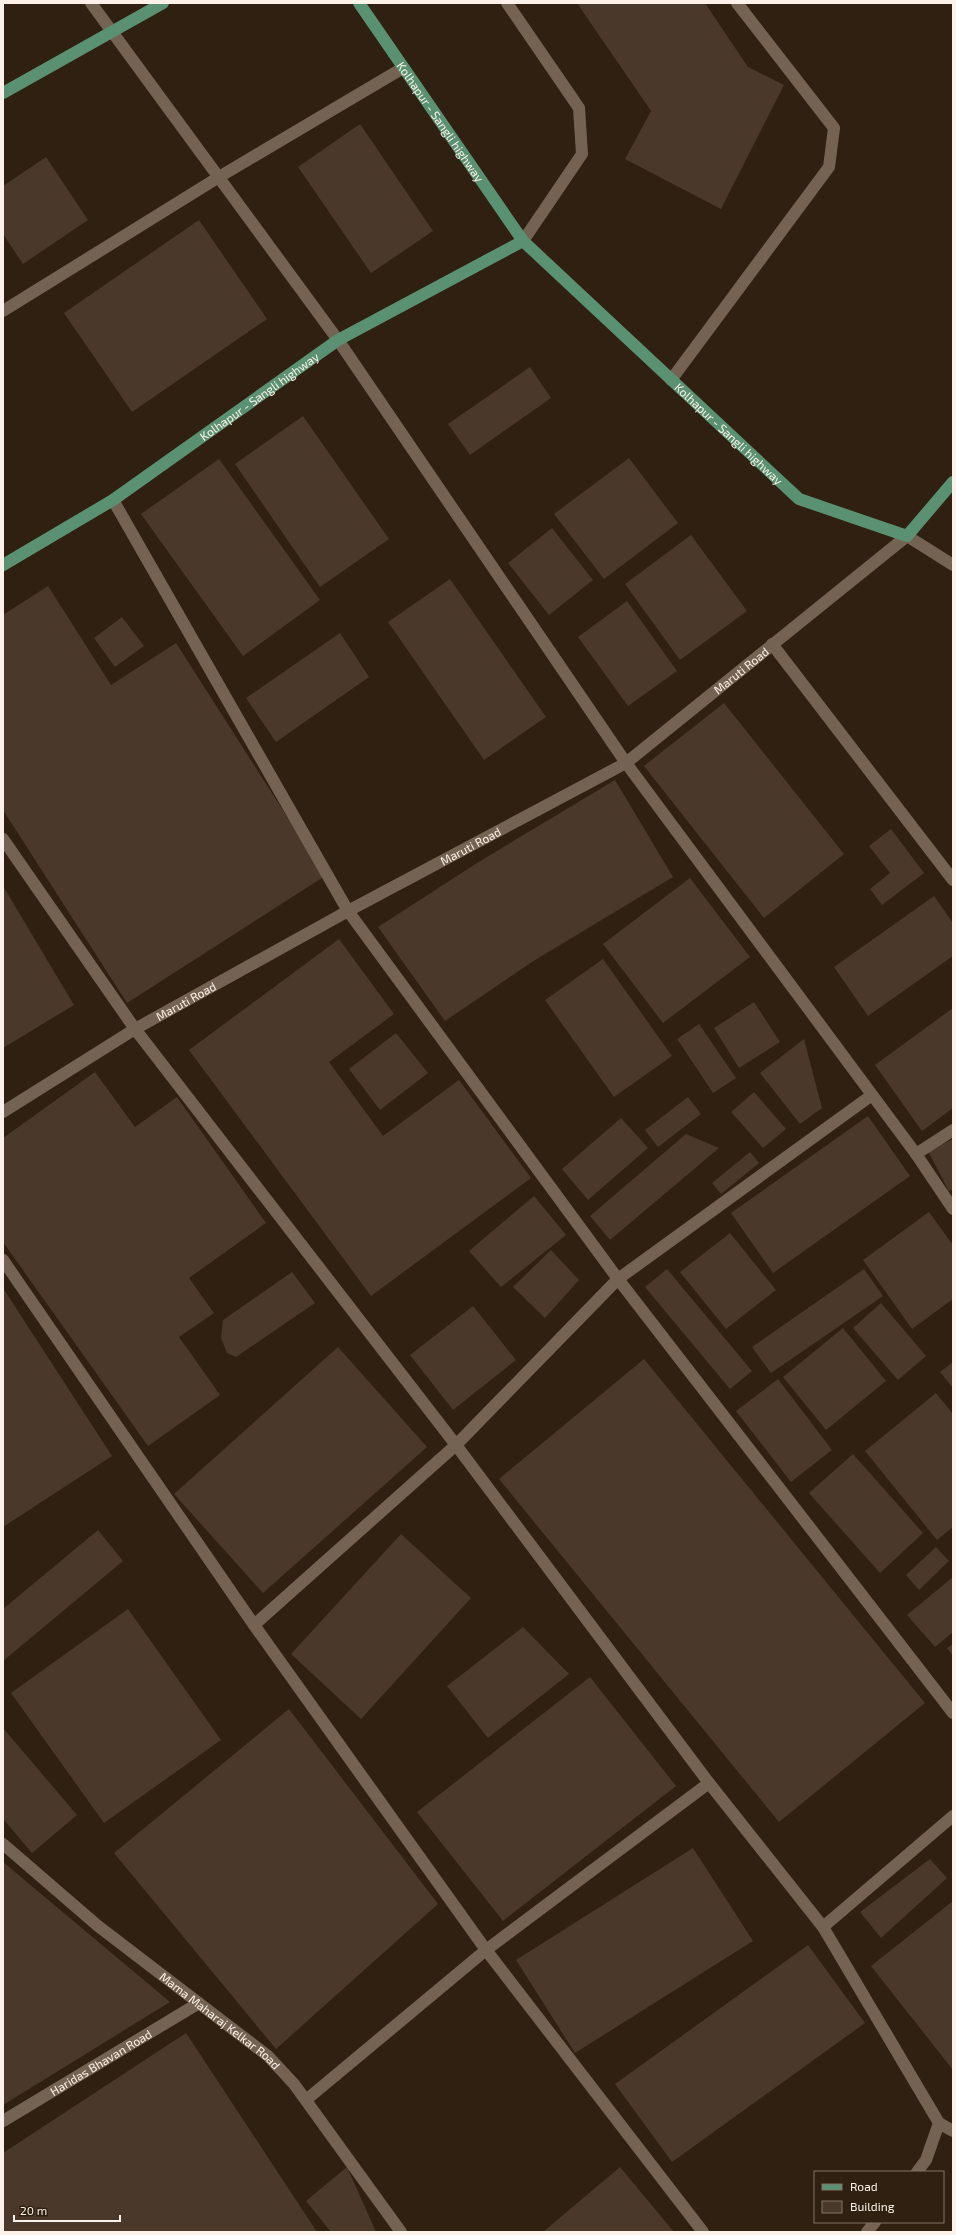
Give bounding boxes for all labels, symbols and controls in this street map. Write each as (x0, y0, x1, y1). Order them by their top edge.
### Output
street label: Kolhapur - Sangli highway (394, 59, 487, 185)
street label: Kolhapur - Sangli highway (197, 349, 322, 443)
street label: Kolhapur - Sangli highway (672, 380, 786, 488)
street label: Maruti Road (710, 644, 771, 697)
street label: Maruti Road (438, 824, 503, 868)
street label: Maruti Road (153, 979, 218, 1023)
street label: Mama Maharaj Kelkar Road (157, 1969, 283, 2072)
street label: Haridas Bhavan Road (47, 2026, 154, 2098)
legend (814, 2171, 944, 2223)
text: Road (850, 2179, 878, 2193)
scale bar (14, 2197, 120, 2223)
text: Building (850, 2199, 895, 2213)
text: 20 m (20, 2203, 47, 2217)

